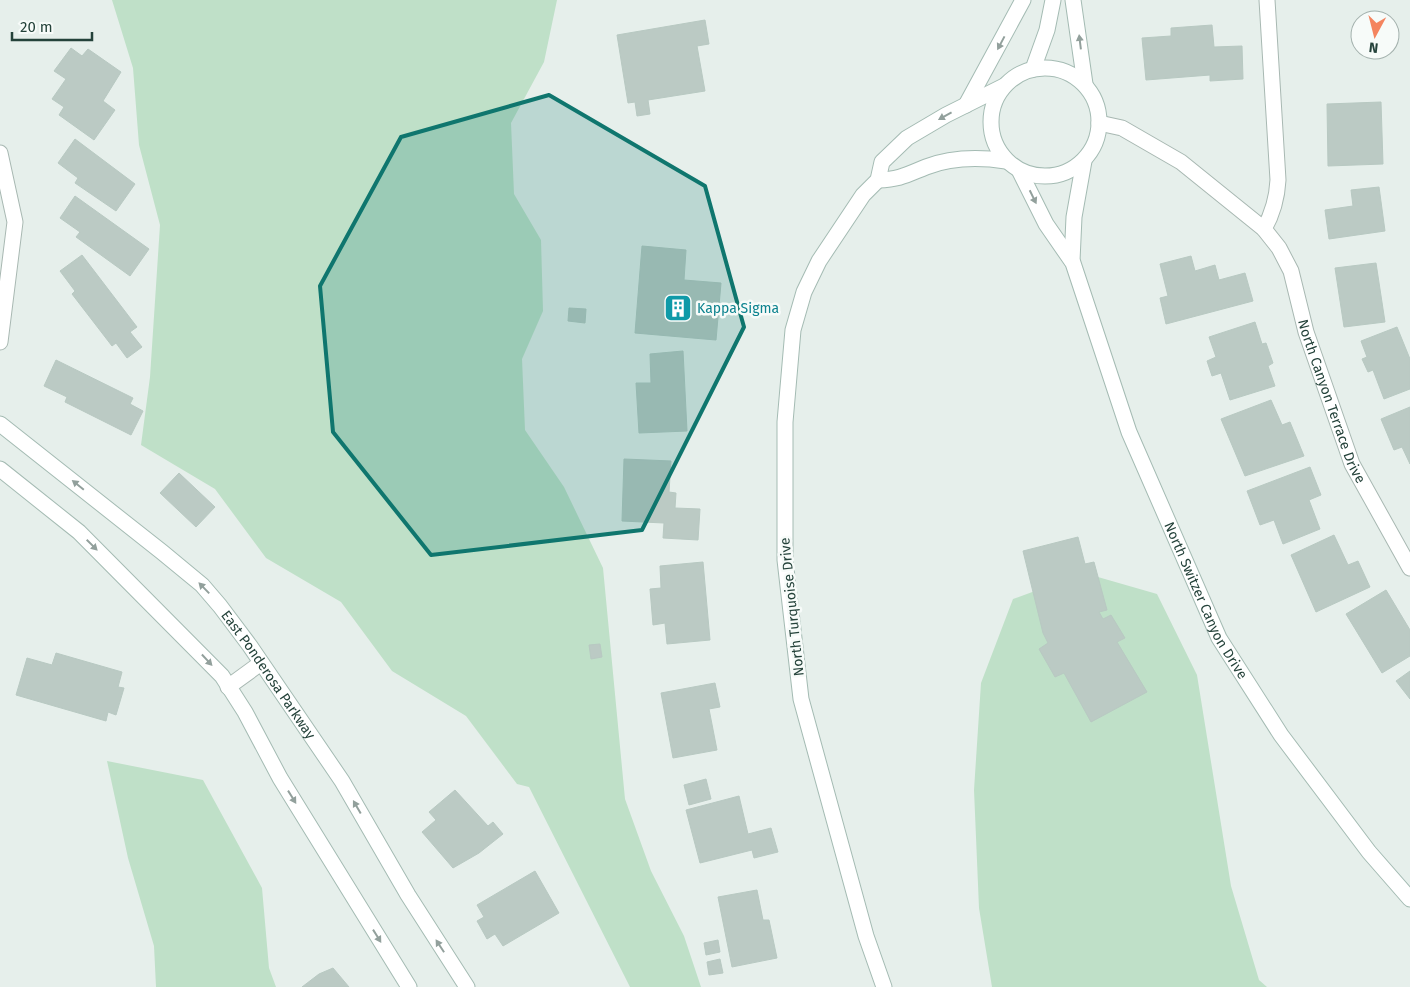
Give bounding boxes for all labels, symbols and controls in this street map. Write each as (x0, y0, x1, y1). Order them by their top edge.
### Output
scale bar (12, 10, 92, 42)
north arrow (1350, 10, 1400, 60)
text: 20 m (20, 18, 53, 36)
one-way arrow (1076, 34, 1084, 50)
one-way arrow (996, 37, 1005, 50)
text: N (1368, 38, 1379, 56)
one-way arrow (938, 111, 952, 120)
one-way arrow (1029, 190, 1037, 205)
building icon: Kappa Sigma (663, 293, 693, 323)
place label: Kappa Sigma (697, 300, 779, 317)
street label: North Canyon Terrace Drive (1295, 317, 1369, 486)
one-way arrow (72, 479, 85, 490)
street label: North Switzer Canyon Drive (1161, 519, 1251, 682)
street label: North Turquoise Drive (776, 537, 808, 677)
one-way arrow (86, 538, 98, 550)
one-way arrow (198, 582, 210, 594)
street label: East Ponderosa Parkway (218, 607, 319, 742)
one-way arrow (201, 653, 212, 666)
one-way arrow (288, 791, 297, 804)
one-way arrow (353, 799, 361, 814)
one-way arrow (373, 929, 382, 942)
one-way arrow (436, 939, 445, 953)

